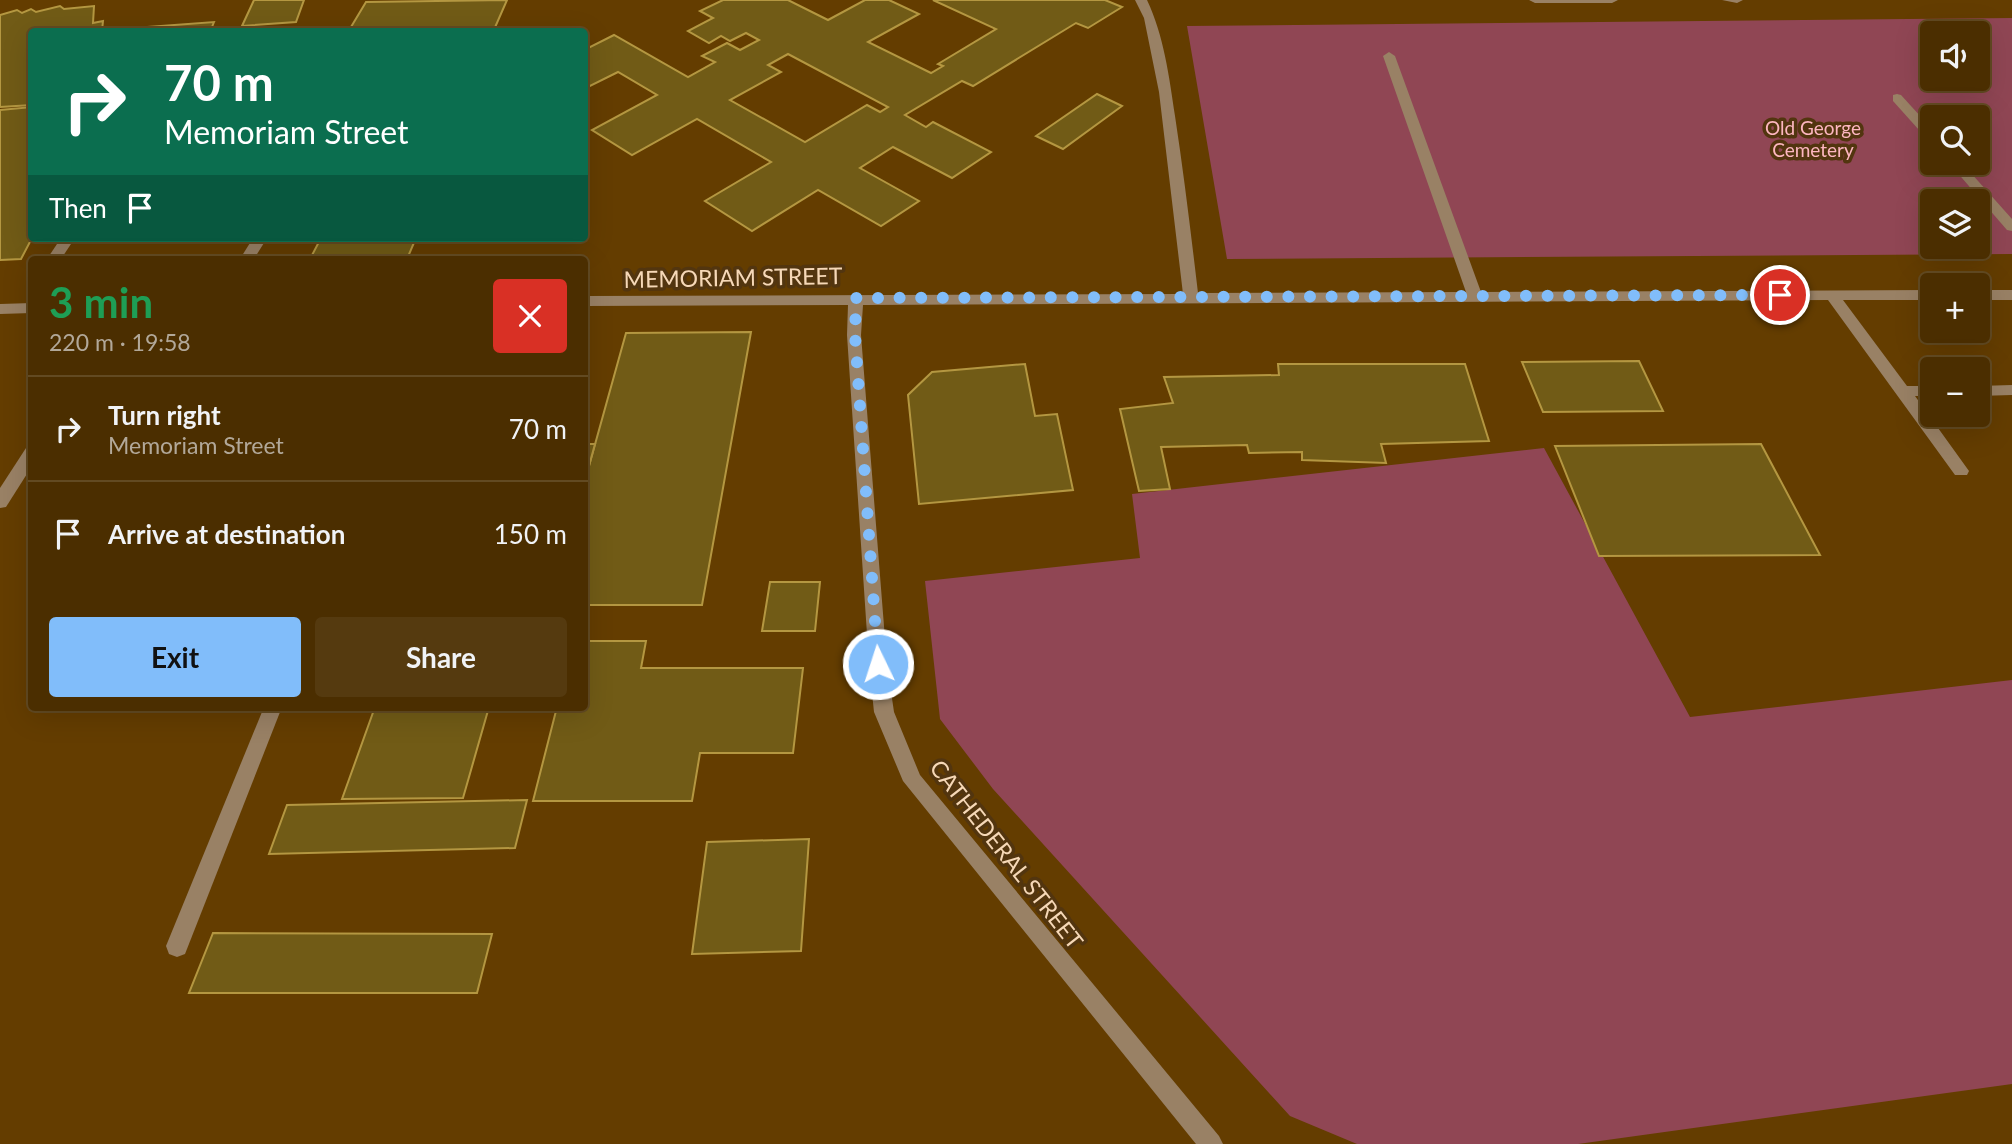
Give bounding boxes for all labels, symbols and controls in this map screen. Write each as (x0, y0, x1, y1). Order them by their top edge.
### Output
map controls (1920, 21, 1990, 427)
button: sound (1920, 21, 1990, 91)
text: 70 m (164, 53, 274, 111)
icon: right (49, 56, 140, 147)
button: search (1920, 105, 1990, 175)
text: Memoriam Street (164, 112, 409, 151)
park label: Old George Cemetery (1765, 116, 1861, 161)
icon: arrive (121, 189, 159, 227)
button: layers (1920, 189, 1990, 259)
text: Then (49, 192, 107, 224)
street label: MEMORIAM STREET (623, 261, 843, 293)
pin (1750, 265, 1810, 325)
button: + (1920, 273, 1990, 343)
icon: arrive (1761, 276, 1799, 314)
text: 3 min (49, 277, 153, 327)
button: close (493, 279, 567, 353)
text: 220 m · 19:58 (49, 328, 191, 356)
button: − (1920, 357, 1990, 427)
text: Turn right (108, 399, 221, 431)
icon: right (49, 410, 87, 448)
text: 70 m (509, 413, 567, 445)
text: Memoriam Street (108, 431, 284, 459)
icon: arrive (49, 515, 87, 553)
text: Arrive at destination (108, 518, 345, 550)
text: 150 m (494, 518, 567, 550)
button: Exit (49, 617, 301, 697)
button: Share (315, 617, 567, 697)
position arrow (841, 627, 915, 701)
street label: CATHEDERAL STREET (925, 754, 1090, 954)

